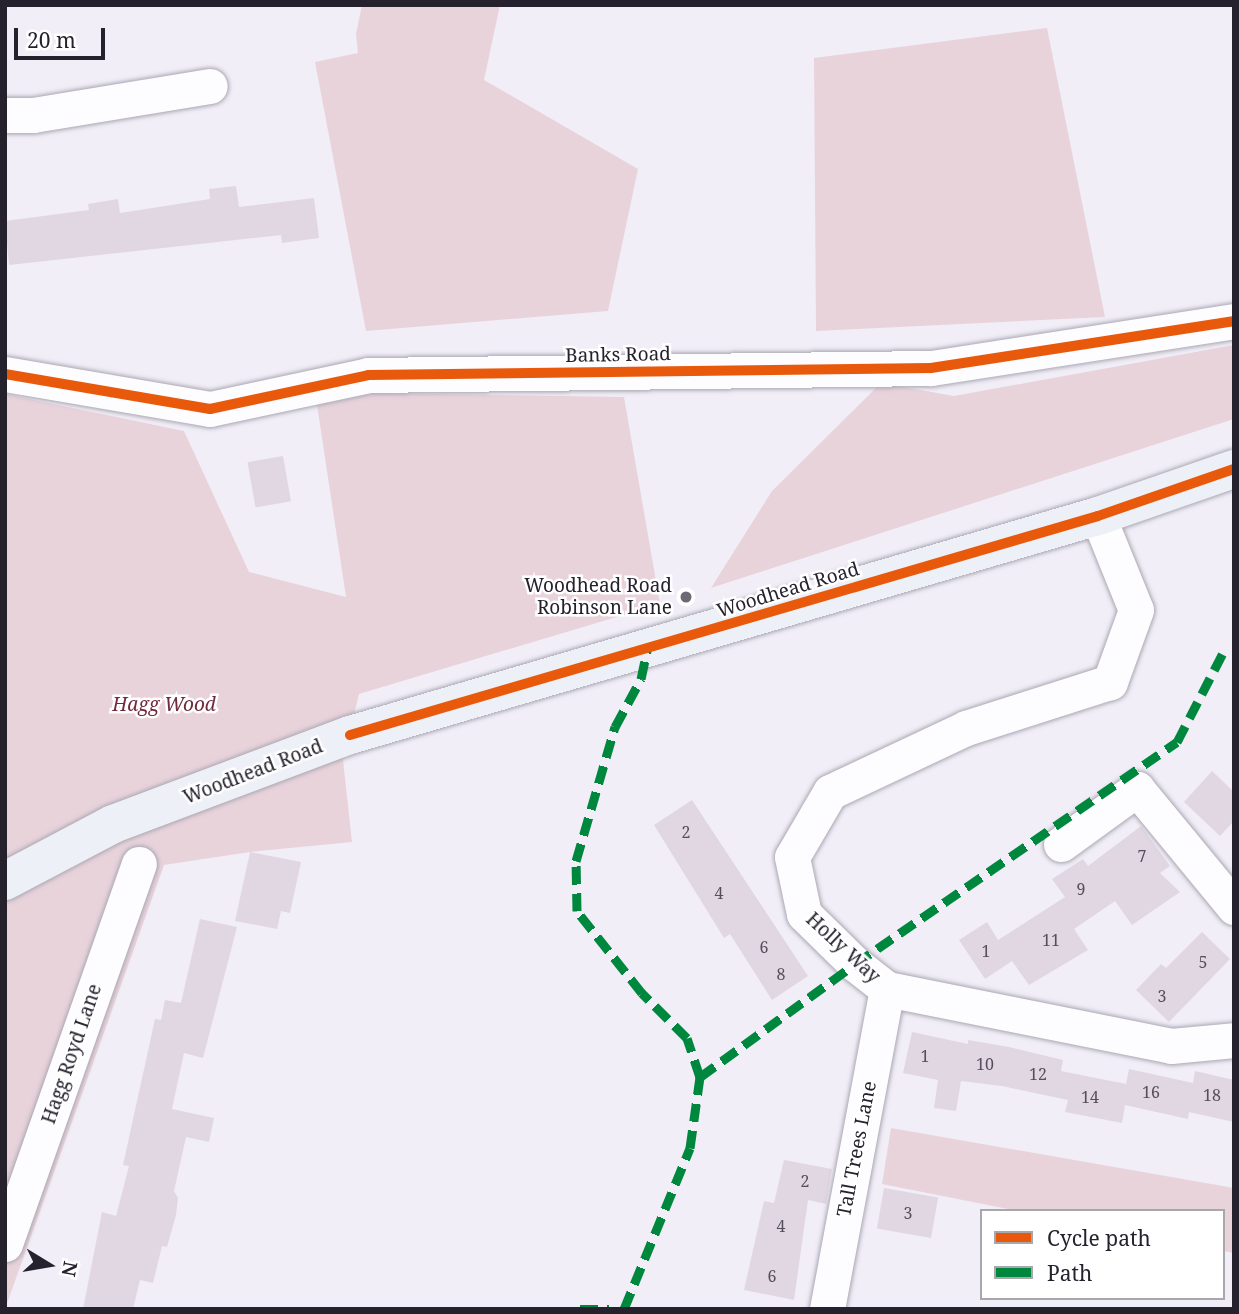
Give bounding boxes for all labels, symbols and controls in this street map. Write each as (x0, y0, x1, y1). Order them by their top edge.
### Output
scale bar (18, 14, 108, 58)
text: 20 m (27, 26, 76, 54)
street label: Banks Road (565, 343, 671, 367)
street label: Woodhead Road (714, 558, 862, 622)
place label: Woodhead Road Robinson Lane (524, 575, 672, 619)
marker: Woodhead Road Robinson Lane (678, 589, 694, 605)
park label: Hagg Wood (112, 694, 216, 716)
street label: Woodhead Road (180, 735, 326, 809)
house number: 2 (682, 822, 690, 842)
house number: 7 (1138, 846, 1146, 866)
house number: 9 (1077, 879, 1085, 899)
house number: 4 (715, 883, 723, 903)
street label: Holly Way (801, 908, 885, 988)
house number: 11 (1042, 930, 1060, 950)
house number: 6 (760, 937, 768, 957)
house number: 1 (982, 941, 990, 961)
house number: 5 (1199, 952, 1207, 972)
house number: 8 (777, 964, 785, 984)
street label: Hagg Royd Lane (37, 981, 107, 1127)
house number: 3 (1158, 986, 1166, 1006)
house number: 1 (921, 1046, 929, 1066)
house number: 10 (976, 1054, 994, 1074)
house number: 12 (1029, 1064, 1047, 1084)
street label: Tall Trees Lane (833, 1079, 881, 1219)
house number: 16 (1142, 1082, 1160, 1102)
house number: 18 (1203, 1085, 1221, 1105)
house number: 14 (1081, 1087, 1099, 1107)
house number: 2 (801, 1171, 809, 1191)
house number: 3 (904, 1203, 912, 1223)
legend (980, 1209, 1225, 1300)
house number: 4 (777, 1216, 785, 1236)
text: Cycle path (1047, 1224, 1151, 1252)
north arrow (14, 1230, 84, 1300)
text: N (55, 1259, 84, 1279)
text: Path (1047, 1259, 1092, 1287)
house number: 6 (768, 1266, 776, 1286)

